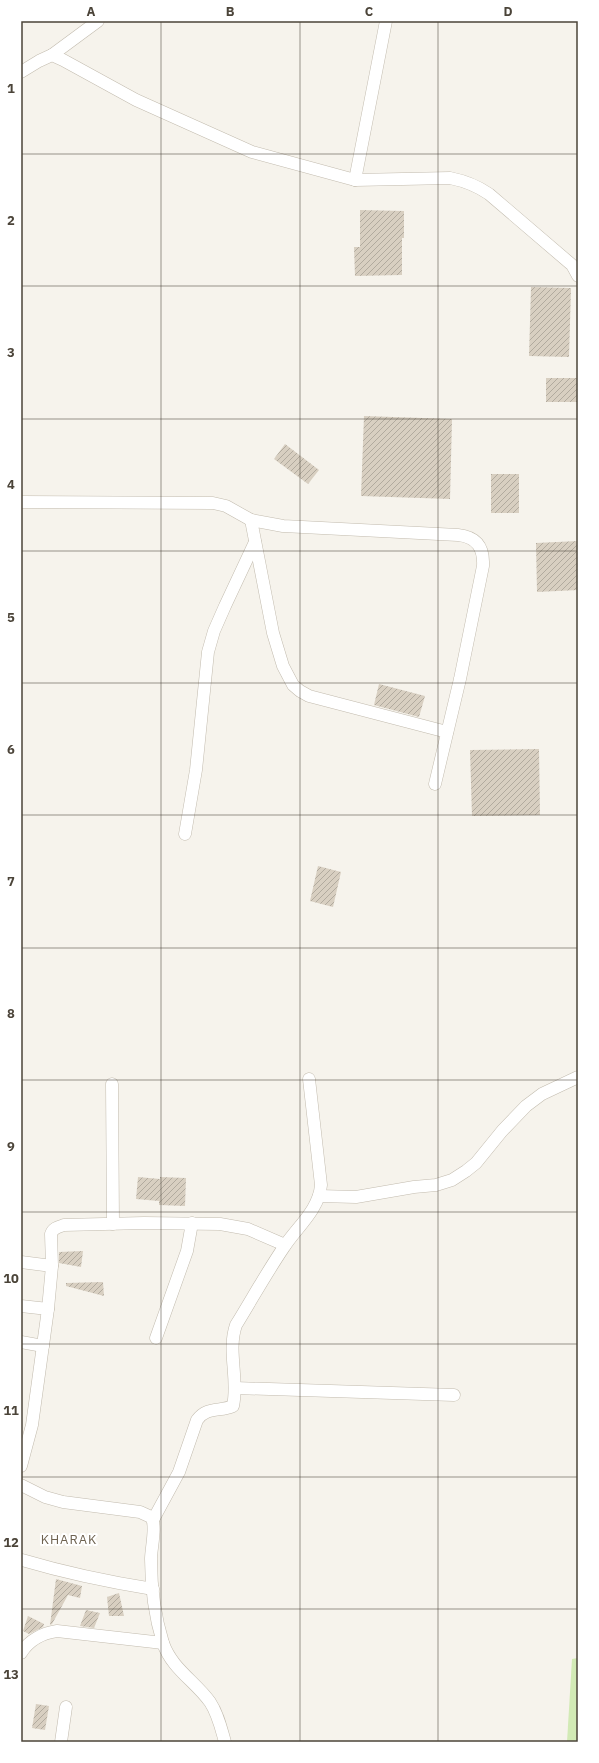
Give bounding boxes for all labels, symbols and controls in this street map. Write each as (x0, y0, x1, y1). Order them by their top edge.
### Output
text: A (87, 3, 96, 20)
text: B (226, 3, 235, 20)
text: C (365, 3, 374, 20)
text: D (503, 3, 513, 20)
text: 1 (7, 80, 15, 97)
text: 2 (7, 212, 15, 229)
text: 3 (7, 344, 15, 361)
text: 4 (7, 476, 15, 493)
text: 5 (7, 609, 15, 626)
text: 6 (7, 741, 15, 758)
text: 7 (7, 873, 15, 890)
text: 8 (7, 1005, 15, 1022)
text: 9 (7, 1138, 15, 1155)
text: 10 (3, 1270, 19, 1287)
text: 11 (3, 1402, 19, 1419)
district label: KHARAK (41, 1531, 97, 1548)
text: 12 (3, 1534, 19, 1551)
text: 13 (3, 1666, 19, 1683)

